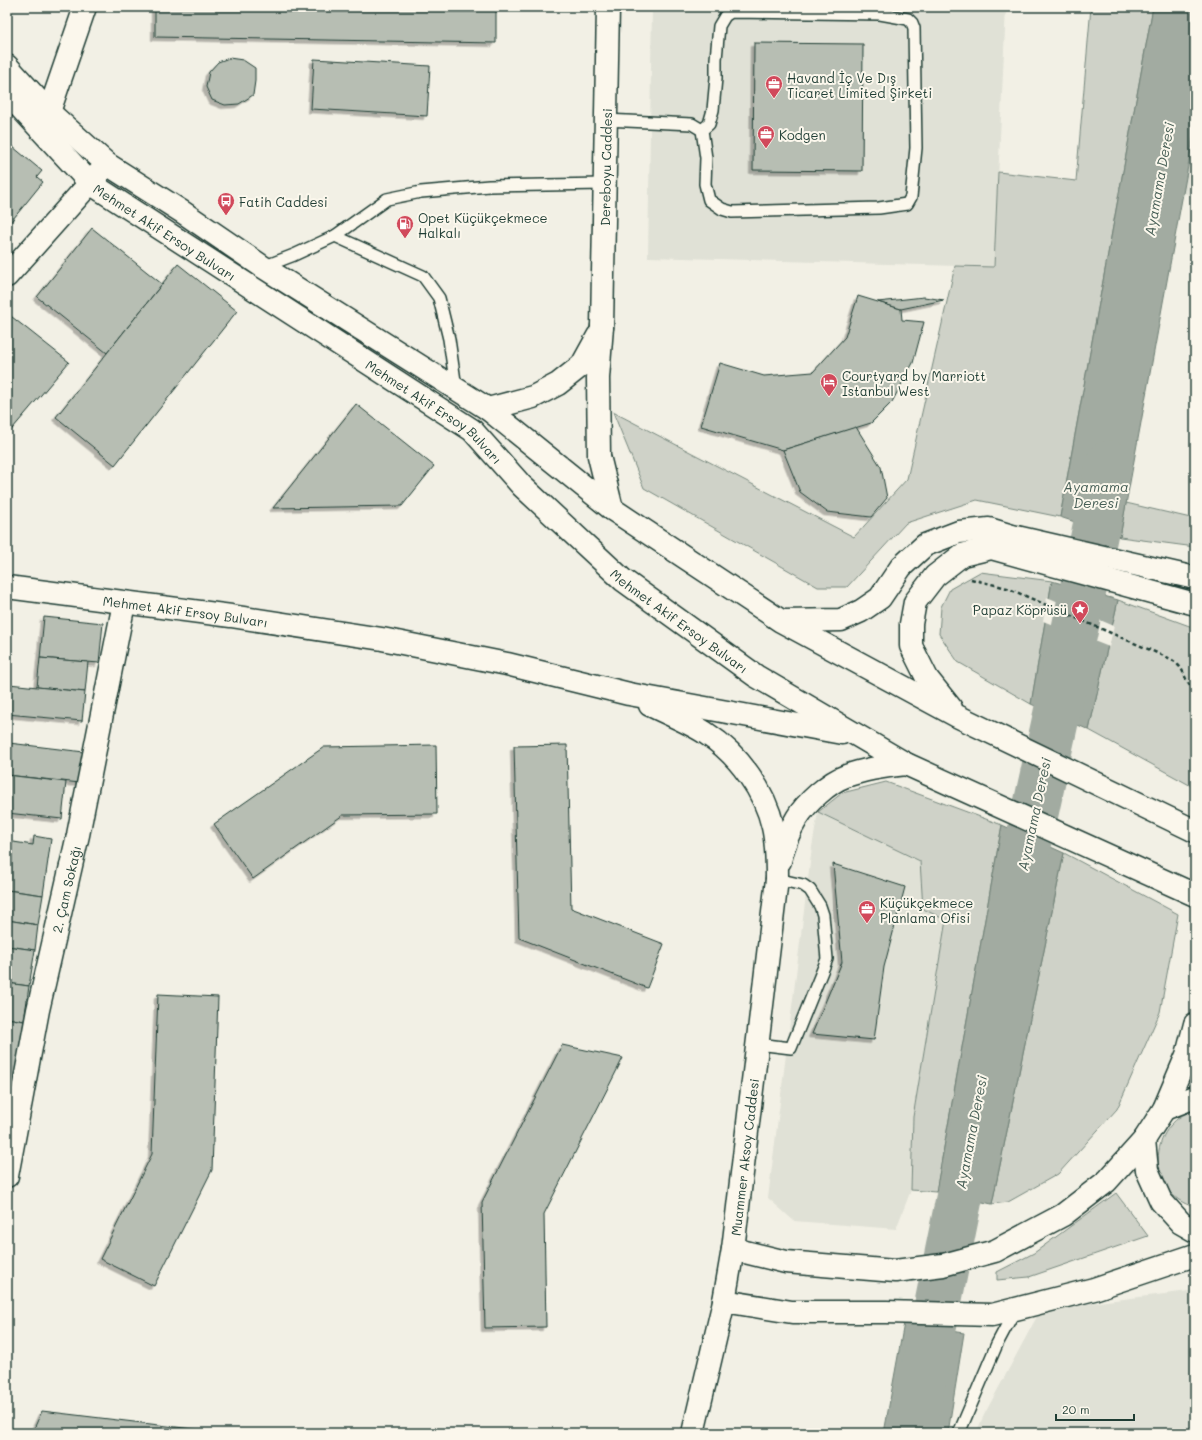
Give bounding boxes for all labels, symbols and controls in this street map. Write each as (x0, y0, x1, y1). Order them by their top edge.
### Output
place label: Havand İç Ve Dış Ticaret Limited Şirketi (787, 69, 932, 101)
office icon: Havand İç Ve Dış Ticaret Limited Şirketi (764, 74, 784, 99)
street label: Dereboyu Caddesi (595, 108, 615, 226)
water label: Ayamama Deresi (1140, 120, 1178, 237)
office icon: Kodgen (756, 124, 776, 149)
place label: Kodgen (779, 126, 826, 143)
street label: Mehmet Akif Ersoy Bulvarı (91, 179, 240, 284)
bus stop icon: Fatih Caddesi (216, 191, 236, 216)
place label: Fatih Caddesi (239, 193, 328, 210)
place label: Opet Küçükçekmece Halkalı (418, 209, 548, 241)
fuel station icon: Opet Küçükçekmece Halkalı (395, 214, 415, 239)
street label: Mehmet Akif Ersoy Bulvarı (363, 355, 506, 467)
place label: Courtyard by Marriott Istanbul West (842, 367, 986, 399)
hotel icon: Courtyard by Marriott Istanbul West (819, 372, 839, 397)
water label: Ayamama Deresi (1063, 477, 1129, 512)
street label: Mehmet Akif Ersoy Bulvarı (607, 565, 752, 676)
street label: Mehmet Akif Ersoy Bulvarı (102, 591, 269, 630)
place icon: Papaz Köprüsü (1070, 599, 1090, 624)
place label: Papaz Köprüsü (973, 601, 1067, 618)
water label: Ayamama Deresi (1013, 755, 1055, 872)
street label: 2. Çam Sokağı (47, 844, 84, 934)
place label: Küçükçekmece Planlama Ofisi (880, 894, 973, 926)
office icon: Küçükçekmece Planlama Ofisi (857, 899, 877, 924)
water label: Ayamama Deresi (951, 1073, 991, 1190)
street label: Muammer Aksoy Caddesi (726, 1077, 762, 1237)
scale bar (1056, 1396, 1134, 1422)
text: 20 m (1062, 1401, 1090, 1417)

